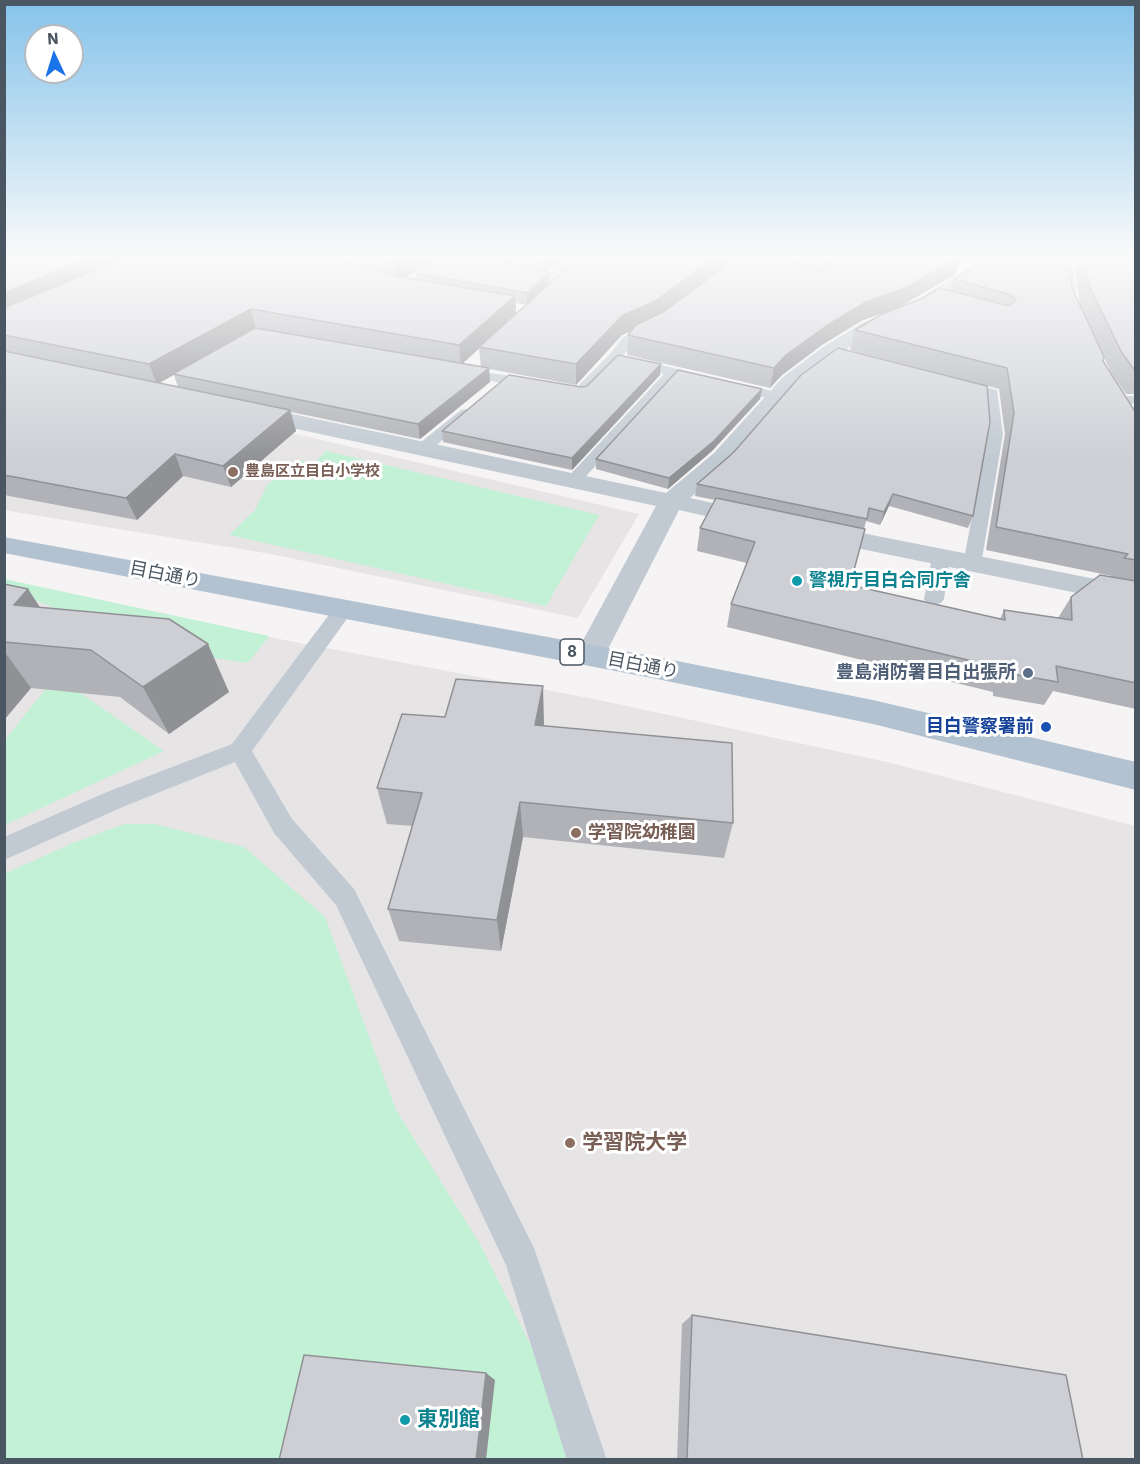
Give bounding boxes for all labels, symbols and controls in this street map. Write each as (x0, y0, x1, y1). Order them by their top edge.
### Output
north arrow (24, 24, 84, 84)
text: N (46, 28, 59, 48)
place label: 豊島区立目白小学校 (245, 463, 380, 481)
marker: 豊島区立目白小学校 (226, 465, 240, 479)
street label: 目白通り (128, 558, 202, 592)
place label: 警視庁目白合同庁舎 (809, 570, 971, 592)
marker: 警視庁目白合同庁舎 (790, 574, 804, 588)
road number: 8 (560, 639, 584, 665)
street label: 目白通り (606, 649, 680, 683)
place label: 豊島消防署目白出張所 (836, 662, 1016, 684)
marker: 豊島消防署目白出張所 (1021, 666, 1035, 680)
place label: 目白警察署前 (926, 716, 1034, 738)
marker: 目白警察署前 (1039, 720, 1053, 734)
place label: 学習院幼稚園 (588, 822, 696, 844)
marker: 学習院幼稚園 (569, 826, 583, 840)
place label: 学習院大学 (582, 1130, 687, 1156)
marker: 学習院大学 (563, 1136, 577, 1150)
place label: 東別館 (417, 1407, 480, 1433)
marker: 東別館 (398, 1413, 412, 1427)

